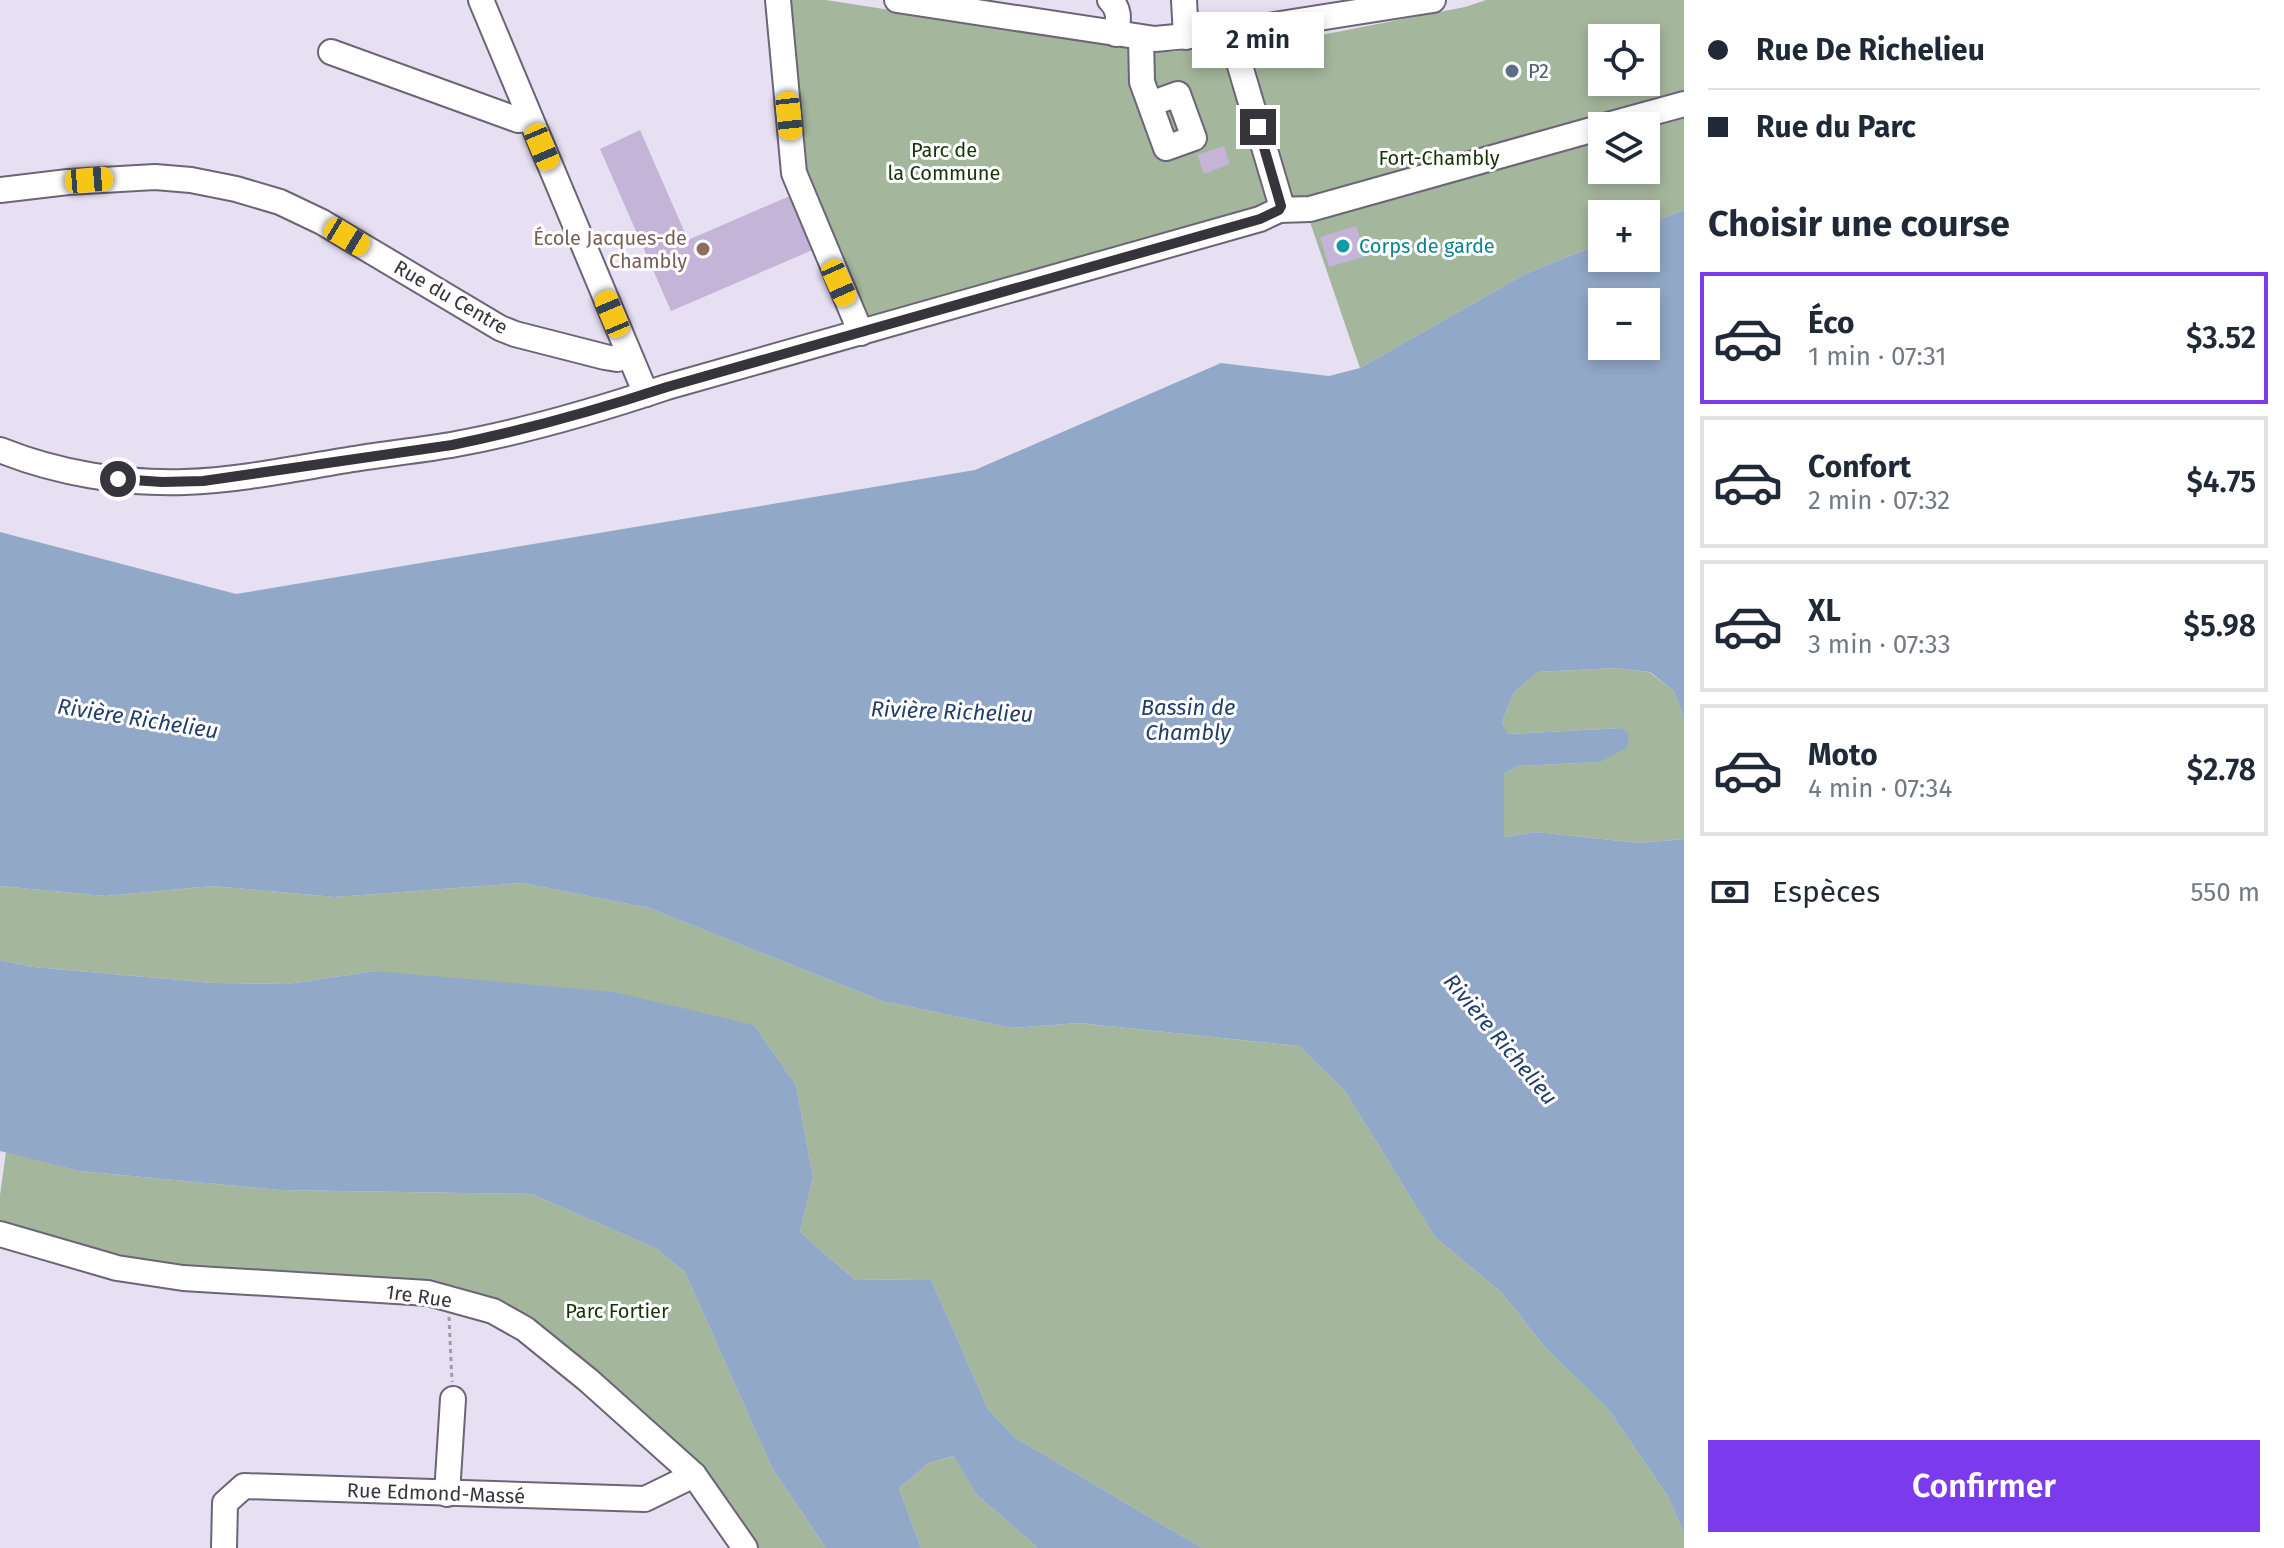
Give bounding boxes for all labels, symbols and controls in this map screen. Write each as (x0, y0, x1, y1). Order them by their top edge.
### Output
callout: 2 min (1192, 11, 1324, 67)
text: 2 min (1226, 24, 1290, 55)
map controls (1588, 24, 1660, 360)
button: locate (1588, 24, 1660, 96)
text: Rue De Richelieu (1756, 32, 1985, 68)
place label: P2 (1528, 59, 1549, 83)
marker: P2 (1503, 62, 1521, 80)
car (775, 91, 803, 141)
route end (1240, 109, 1276, 145)
text: Rue du Parc (1756, 109, 1916, 145)
button: layers (1588, 112, 1660, 184)
car (522, 120, 562, 174)
park label: Parc de la Commune (888, 138, 1000, 185)
park label: Fort-Chambly (1378, 146, 1500, 170)
car (64, 166, 114, 194)
button: + (1588, 200, 1660, 272)
text: Choisir une course (1708, 202, 2010, 246)
car (320, 214, 374, 260)
place label: École Jacques-de Chambly (533, 226, 687, 273)
place label: Corps de garde (1359, 234, 1495, 258)
marker: Corps de garde (1334, 237, 1352, 255)
marker: École Jacques-de Chambly (694, 240, 712, 258)
street label: Rue du Centre (390, 255, 512, 339)
car (818, 256, 860, 310)
car (592, 287, 632, 341)
button: − (1588, 288, 1660, 360)
icon: car (1712, 302, 1784, 374)
text: Éco (1808, 305, 1854, 341)
text: $3.52 (2186, 320, 2256, 356)
text: 1 min · 07:31 (1808, 341, 1947, 372)
icon: car (1712, 446, 1784, 518)
text: Confort (1808, 449, 1911, 485)
route start (100, 461, 136, 497)
text: $4.75 (2186, 464, 2256, 500)
text: 2 min · 07:32 (1808, 485, 1950, 516)
icon: car (1712, 590, 1784, 662)
text: XL (1808, 593, 1841, 629)
text: $5.98 (2184, 608, 2256, 644)
text: 3 min · 07:33 (1808, 629, 1951, 660)
water label: Rivière Richelieu (55, 692, 220, 745)
water label: Bassin de Chambly (1141, 694, 1235, 746)
water label: Rivière Richelieu (870, 695, 1034, 728)
icon: car (1712, 734, 1784, 806)
text: Moto (1808, 737, 1878, 773)
text: $2.78 (2187, 752, 2256, 788)
text: 4 min · 07:34 (1808, 773, 1952, 804)
icon: cash (1708, 870, 1752, 914)
text: Espèces (1772, 874, 1880, 910)
text: 550 m (2190, 877, 2260, 908)
water label: Rivière Richelieu (1438, 968, 1563, 1110)
street label: 1re Rue (384, 1279, 454, 1313)
park label: Parc Fortier (565, 1299, 669, 1323)
button: Confirmer (1708, 1440, 2260, 1532)
street label: Rue Edmond-Massé (346, 1478, 526, 1508)

